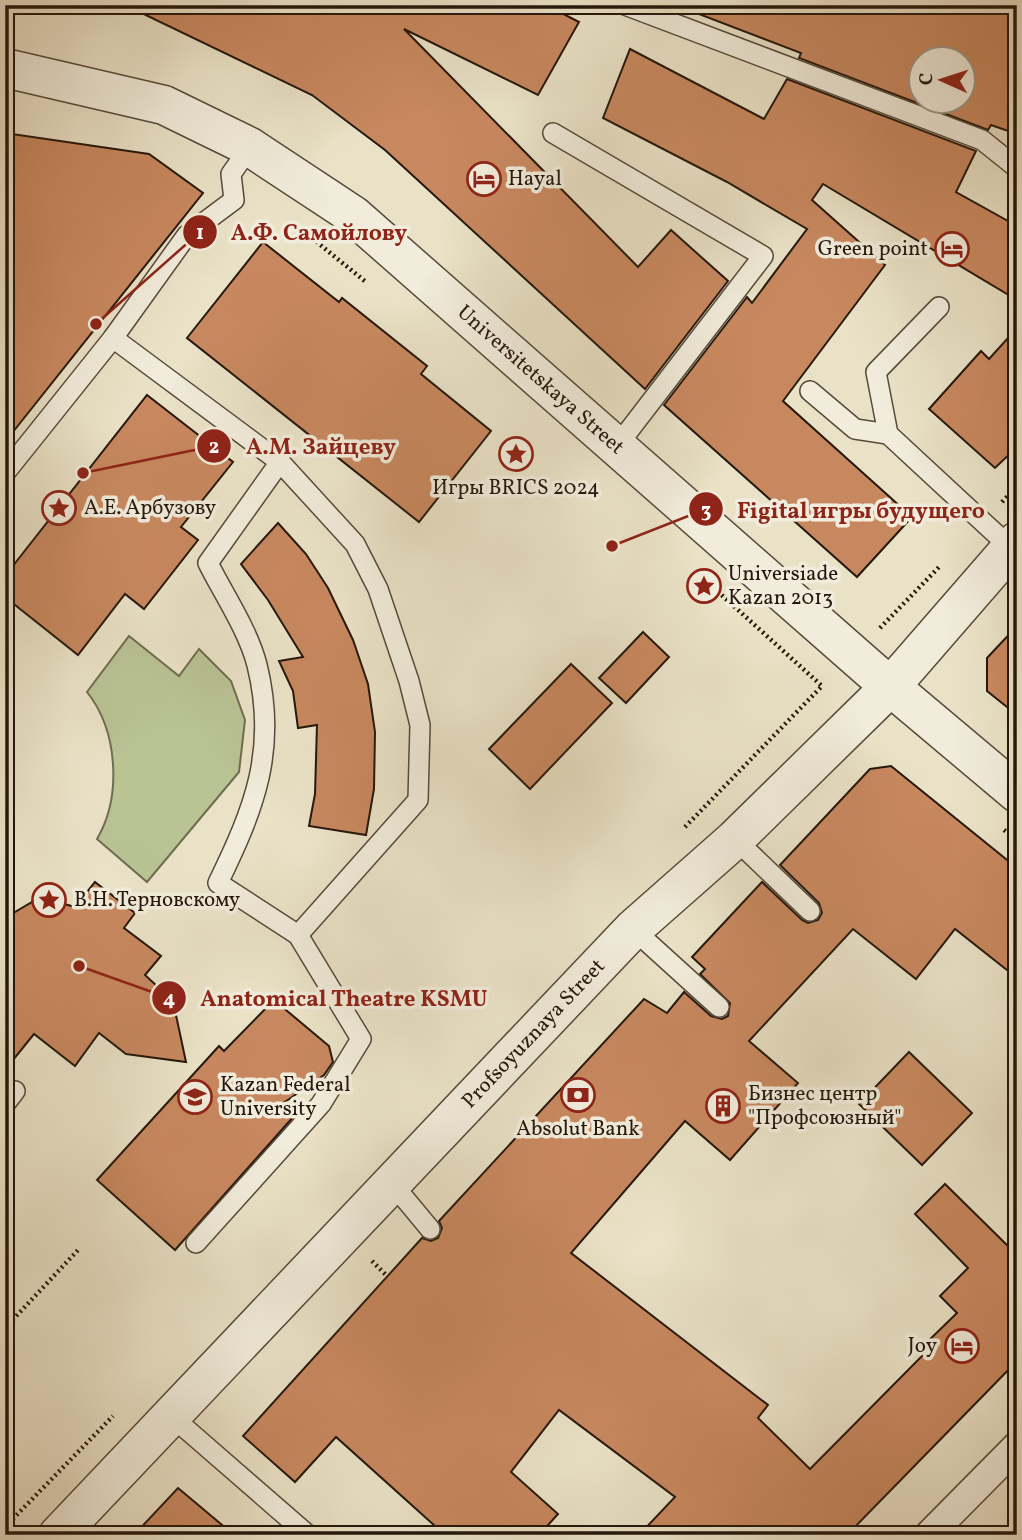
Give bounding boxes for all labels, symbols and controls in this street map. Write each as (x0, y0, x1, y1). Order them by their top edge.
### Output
north arrow (906, 46, 976, 116)
text: С (914, 72, 940, 86)
hotel icon: Hayal (465, 160, 503, 198)
place label: Hayal (508, 165, 562, 194)
callout: А.Ф. Самойлову (182, 210, 422, 254)
text: А.Ф. Самойлову (231, 218, 407, 250)
text: 1 (196, 219, 204, 248)
hotel icon: Green point (933, 230, 971, 268)
place label: Green point (818, 235, 928, 264)
street label: Universitetskaya Street (451, 298, 630, 461)
callout: А.М. Зайцеву (197, 424, 410, 468)
text: А.М. Зайцеву (246, 432, 396, 464)
text: 2 (209, 433, 219, 462)
place icon: Игры BRICS 2024 (497, 435, 535, 473)
place label: Игры BRICS 2024 (432, 474, 600, 503)
callout: Figital игры будущего (688, 487, 999, 531)
place icon: А.Е. Арбузову (40, 489, 78, 527)
place label: А.Е. Арбузову (84, 494, 217, 523)
text: Figital игры будущего (737, 496, 985, 528)
text: 3 (701, 497, 711, 526)
place label: Universiade Kazan 2013 (728, 560, 838, 613)
place icon: Universiade Kazan 2013 (685, 567, 723, 605)
place icon: В.Н. Терновскому (30, 881, 68, 919)
place label: В.Н. Терновскому (74, 886, 241, 915)
street label: Profsoyuznaya Street (455, 952, 612, 1115)
callout: Anatomical Theatre KSMU (151, 976, 502, 1020)
text: Anatomical Theatre KSMU (200, 984, 488, 1016)
text: 4 (163, 985, 176, 1014)
place label: Kazan Federal University (220, 1071, 350, 1124)
bank icon: Absolut Bank (559, 1076, 597, 1114)
school or university icon: Kazan Federal University (176, 1078, 214, 1116)
place label: Бизнес центр "Профсоюзный" (748, 1080, 901, 1133)
building icon: Бизнес центр "Профсоюзный" (704, 1087, 742, 1125)
place label: Absolut Bank (516, 1115, 640, 1144)
hotel icon: Joy (943, 1327, 981, 1365)
place label: Joy (908, 1332, 938, 1361)

